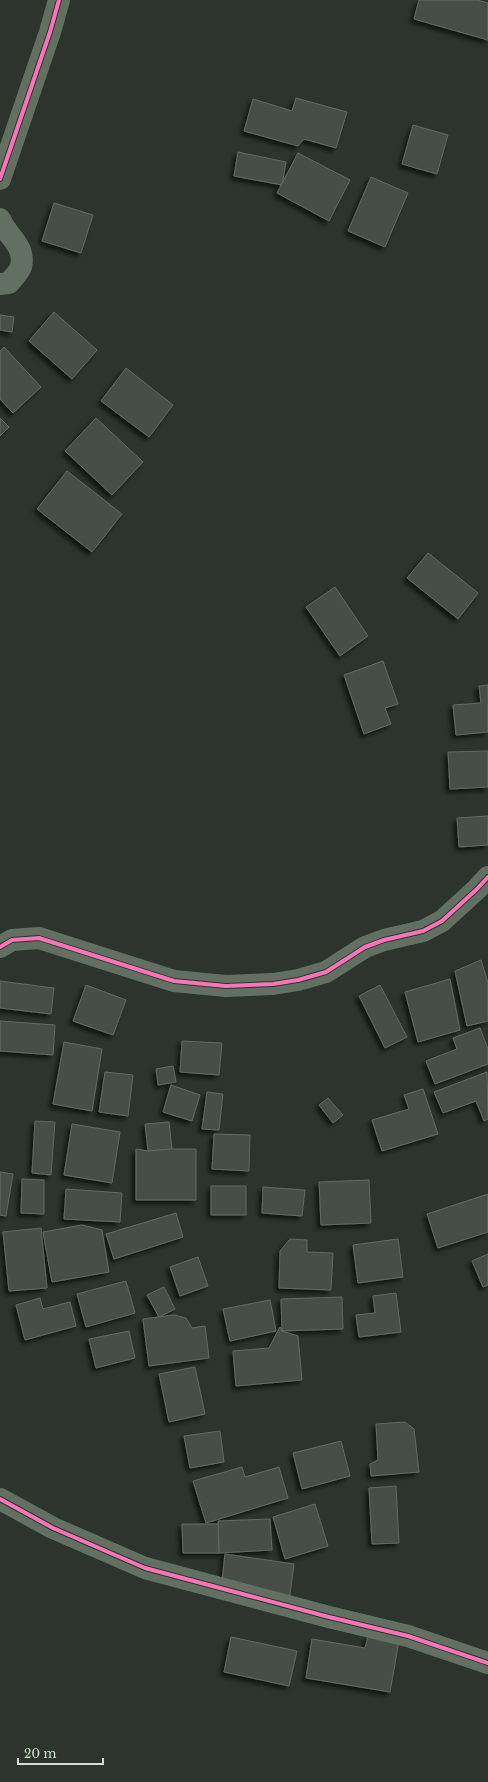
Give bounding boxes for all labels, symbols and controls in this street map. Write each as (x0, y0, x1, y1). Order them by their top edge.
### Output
scale bar (18, 1740, 103, 1766)
text: 20 m (24, 1746, 56, 1761)

